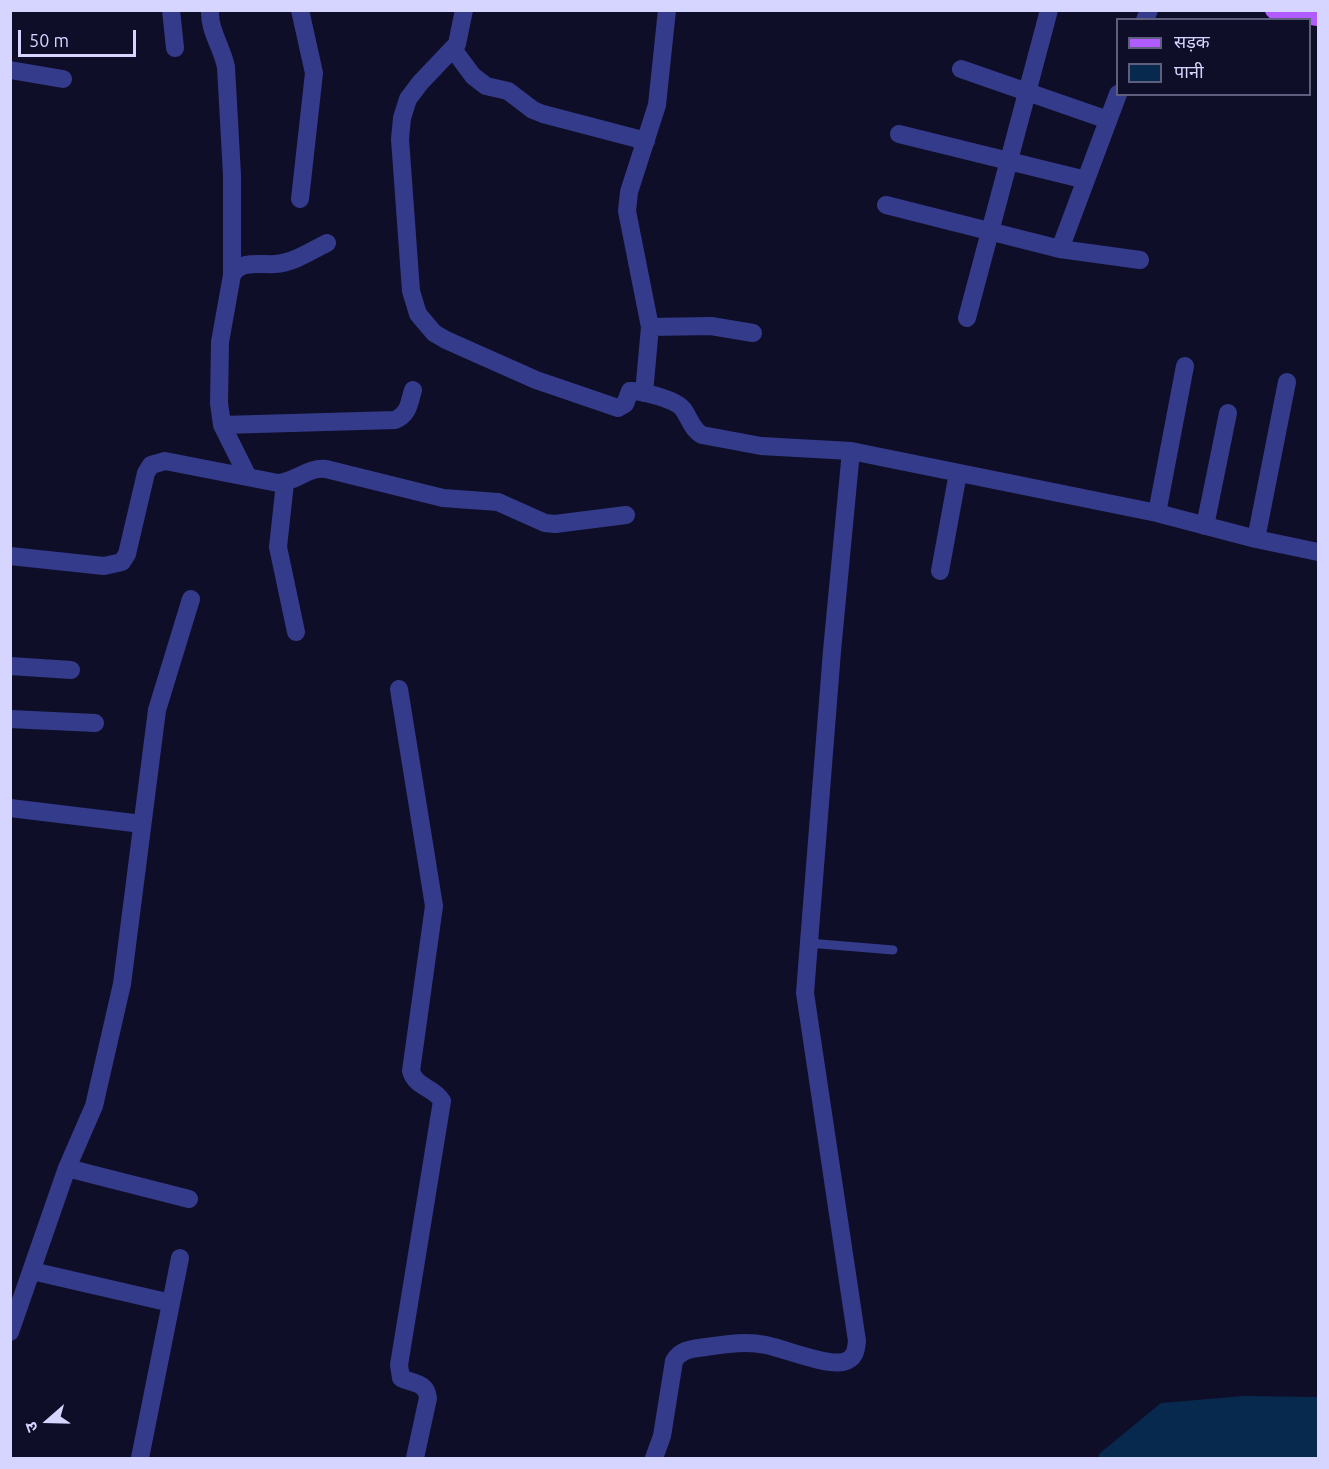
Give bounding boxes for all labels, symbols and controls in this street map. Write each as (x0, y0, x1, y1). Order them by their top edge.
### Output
scale bar (21, 18, 140, 56)
legend (1116, 18, 1311, 96)
text: 50 m (29, 30, 69, 50)
text: सड़क (1174, 31, 1210, 51)
text: पानी (1174, 61, 1204, 81)
north arrow (18, 1391, 78, 1451)
text: उ (21, 1420, 41, 1435)

